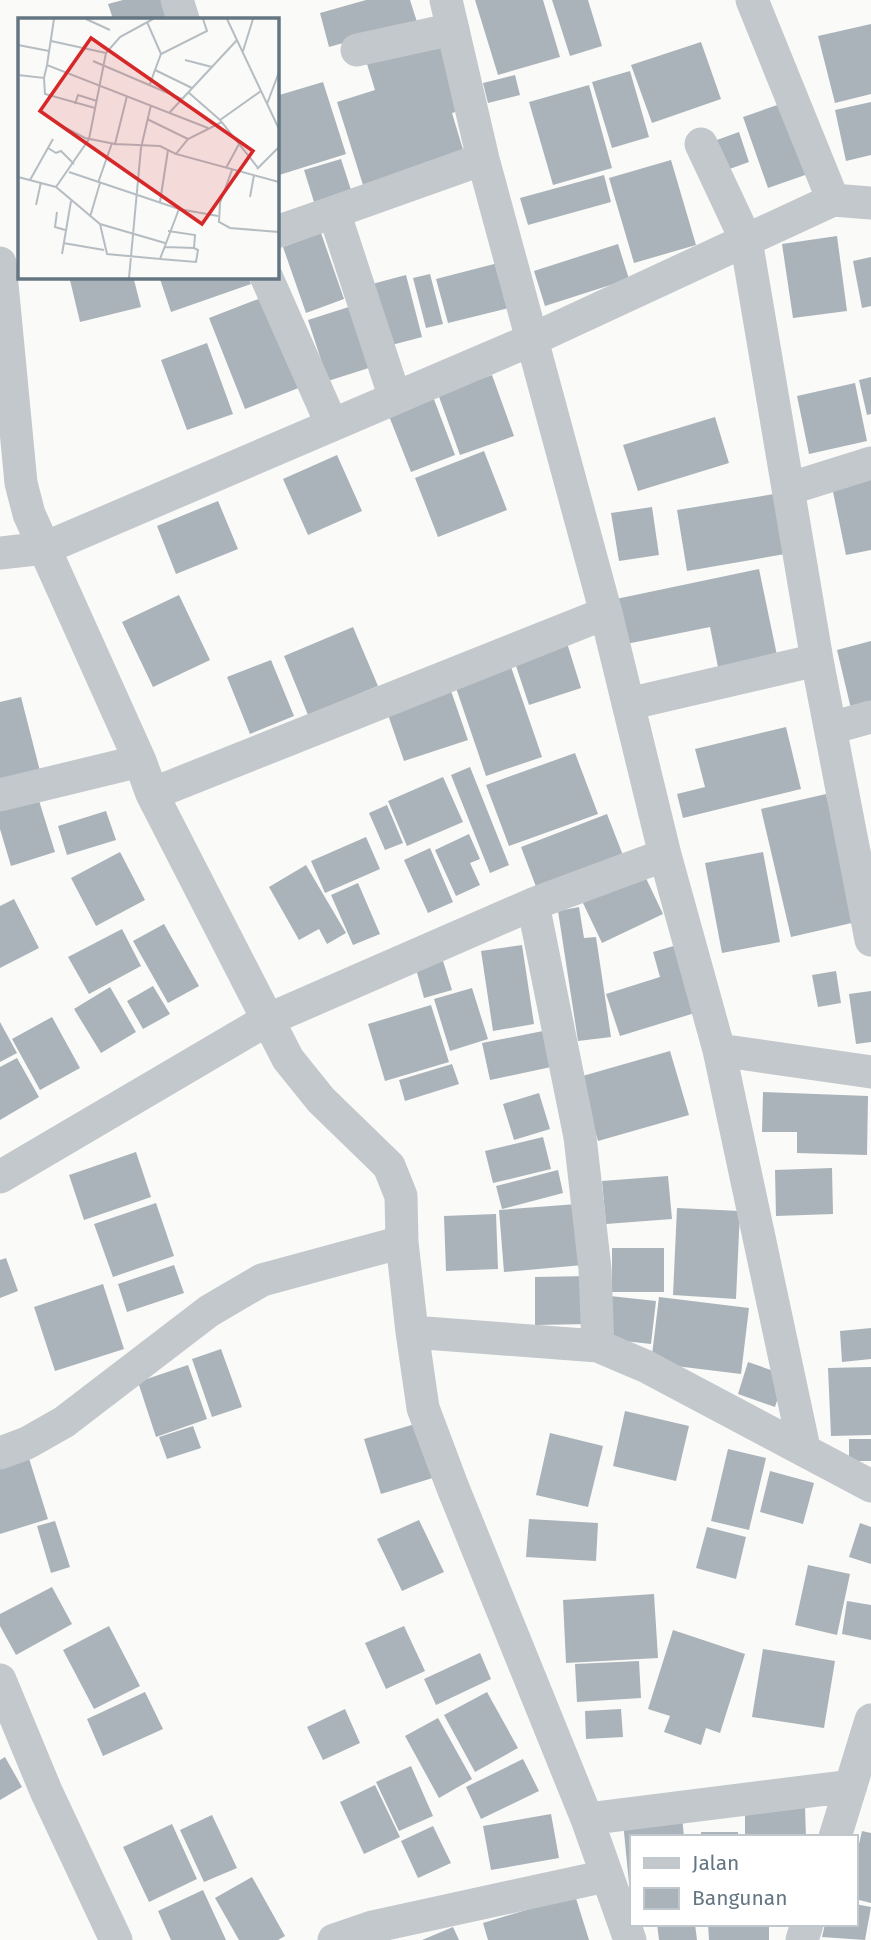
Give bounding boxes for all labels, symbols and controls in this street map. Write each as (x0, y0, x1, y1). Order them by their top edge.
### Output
inset map (18, 18, 278, 278)
legend (630, 1835, 857, 1926)
text: Jalan (692, 1850, 739, 1876)
text: Bangunan (692, 1885, 787, 1911)

